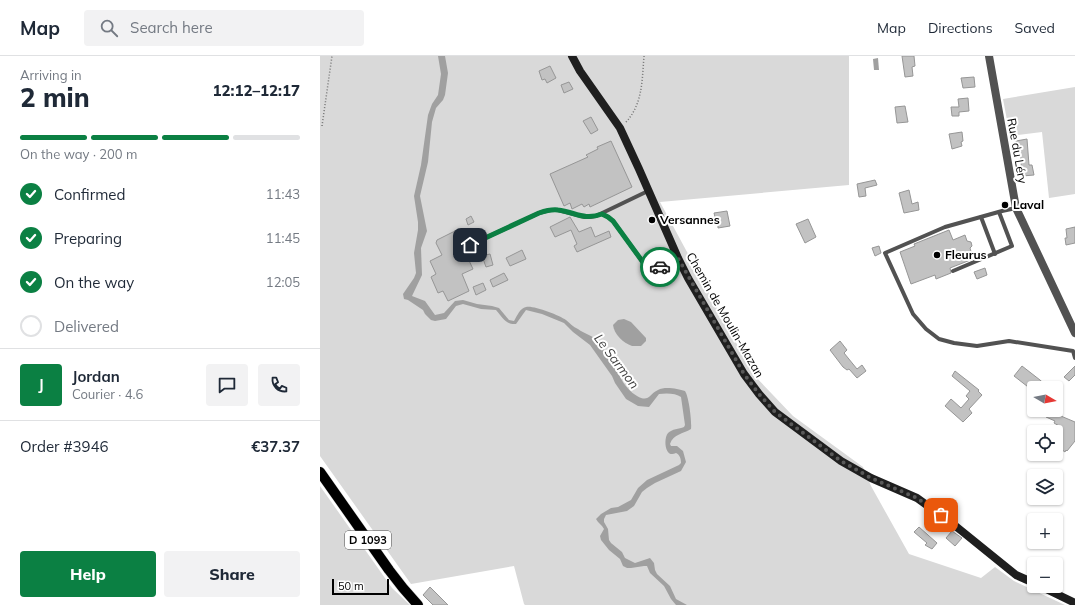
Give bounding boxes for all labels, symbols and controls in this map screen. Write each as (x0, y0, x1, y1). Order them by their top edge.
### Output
search box (84, 10, 364, 46)
text: Map (20, 16, 60, 40)
icon: search (98, 17, 120, 39)
text: Search here (130, 18, 213, 37)
text: Map (877, 19, 906, 37)
text: Directions (928, 19, 993, 37)
text: Saved (1015, 19, 1055, 37)
text: Arriving in (20, 67, 82, 83)
text: 2 min (20, 81, 90, 114)
text: 12:12–12:17 (213, 81, 300, 100)
street label: Rue du Léry (1004, 117, 1031, 185)
text: On the way · 200 m (20, 146, 137, 162)
icon: check (20, 183, 42, 205)
text: Confirmed (54, 185, 125, 204)
text: 11:43 (266, 186, 300, 202)
place label: Laval (1013, 197, 1044, 212)
marker: Laval (1000, 200, 1010, 210)
place label: Versannes (659, 212, 720, 227)
marker: Versannes (647, 215, 657, 225)
icon: check (20, 227, 42, 249)
pin (453, 228, 487, 262)
text: Preparing (54, 229, 122, 248)
text: 11:45 (266, 230, 300, 246)
icon: home (459, 234, 481, 256)
courier (640, 247, 680, 287)
place label: Fleurus (945, 247, 987, 262)
street label: Chemin de Moulin-Mazan (683, 249, 767, 380)
marker: Fleurus (932, 250, 942, 260)
icon: car (649, 256, 671, 278)
icon: check (20, 271, 42, 293)
text: On the way (54, 273, 134, 292)
text: 12:05 (266, 274, 300, 290)
text: Delivered (54, 317, 119, 336)
water label: Le Sarmon (591, 330, 643, 392)
button: chat (206, 364, 248, 406)
button: phone (258, 364, 300, 406)
text: Jordan (72, 367, 120, 386)
text: J (38, 375, 44, 394)
north arrow (1027, 381, 1063, 417)
map controls (1027, 381, 1063, 593)
text: Courier · 4.6 (72, 386, 143, 402)
button: locate (1027, 425, 1063, 461)
text: Order #3946 (20, 437, 108, 456)
text: €37.37 (251, 437, 300, 456)
button: layers (1027, 469, 1063, 505)
pin (924, 498, 958, 532)
icon: bag (930, 504, 952, 526)
button: + (1027, 513, 1063, 549)
road number: D 1093 (345, 531, 391, 549)
button: Help (20, 551, 156, 597)
button: Share (164, 551, 300, 597)
button: − (1027, 557, 1063, 593)
scale bar (332, 577, 389, 596)
text: 50 m (338, 579, 364, 593)

